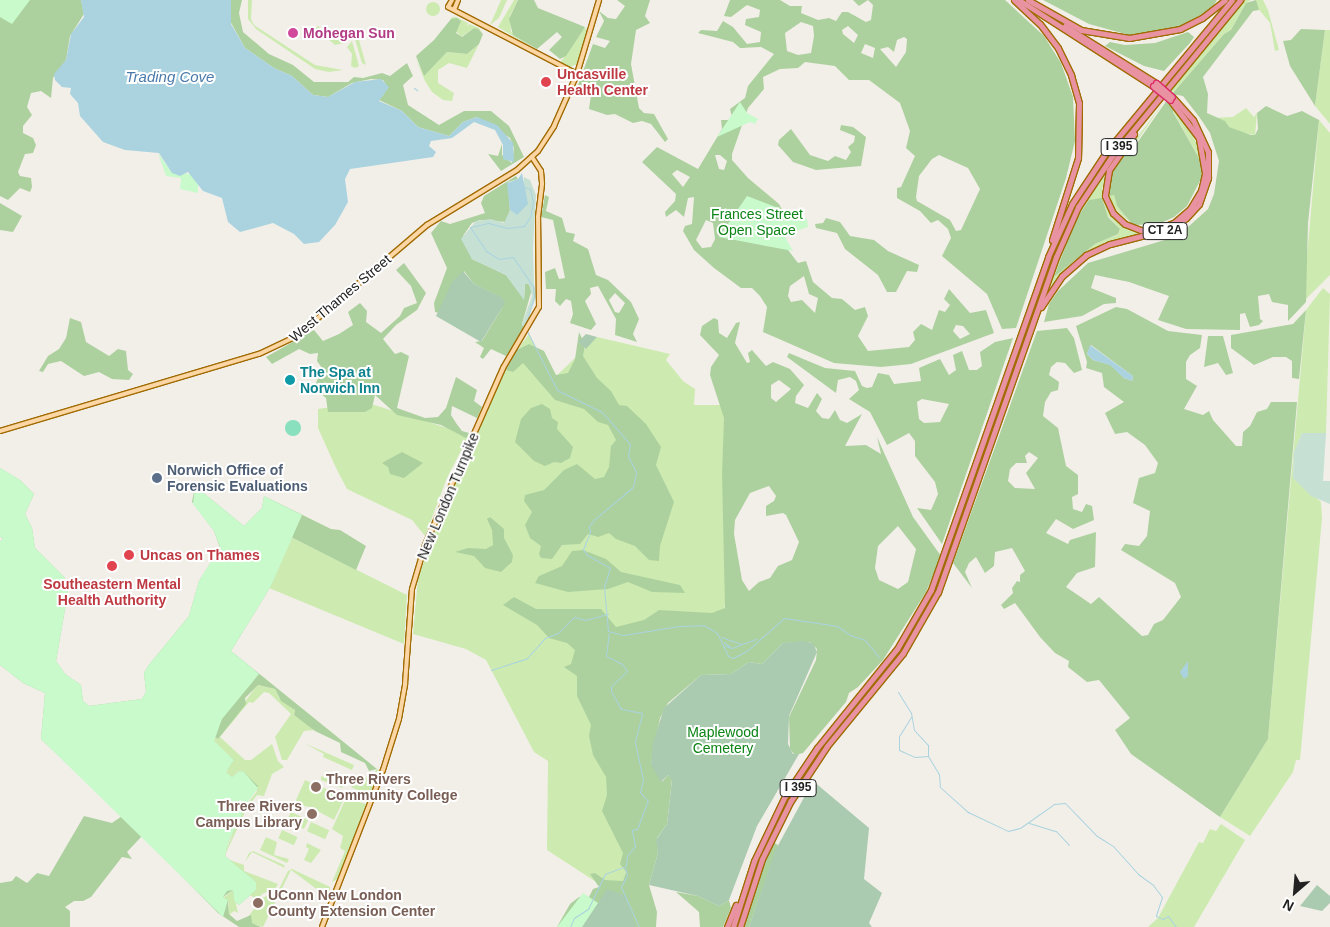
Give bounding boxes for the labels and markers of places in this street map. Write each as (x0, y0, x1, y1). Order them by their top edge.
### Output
place label: Mohegan Sun (303, 25, 395, 41)
marker: Mohegan Sun (287, 27, 299, 39)
place label: Uncasville Health Center (557, 66, 648, 98)
marker: Uncasville Health Center (539, 75, 553, 89)
place label: The Spa at Norwich Inn (300, 364, 380, 397)
marker: The Spa at Norwich Inn (284, 374, 296, 386)
place label: Norwich Office of Forensic Evaluations (167, 462, 308, 494)
marker: Norwich Office of Forensic Evaluations (151, 472, 163, 484)
place label: Uncas on Thames (140, 547, 260, 563)
marker: Uncas on Thames (122, 548, 136, 562)
marker: Southeastern Mental Health Authority (105, 559, 119, 573)
place label: Southeastern Mental Health Authority (43, 576, 181, 608)
place label: Three Rivers Community College (326, 771, 457, 804)
marker: Three Rivers Community College (310, 781, 322, 793)
place label: Three Rivers Campus Library (195, 798, 302, 830)
marker: Three Rivers Campus Library (306, 808, 318, 820)
place label: UConn New London County Extension Center (268, 887, 435, 920)
marker: UConn New London County Extension Center (252, 897, 264, 909)

